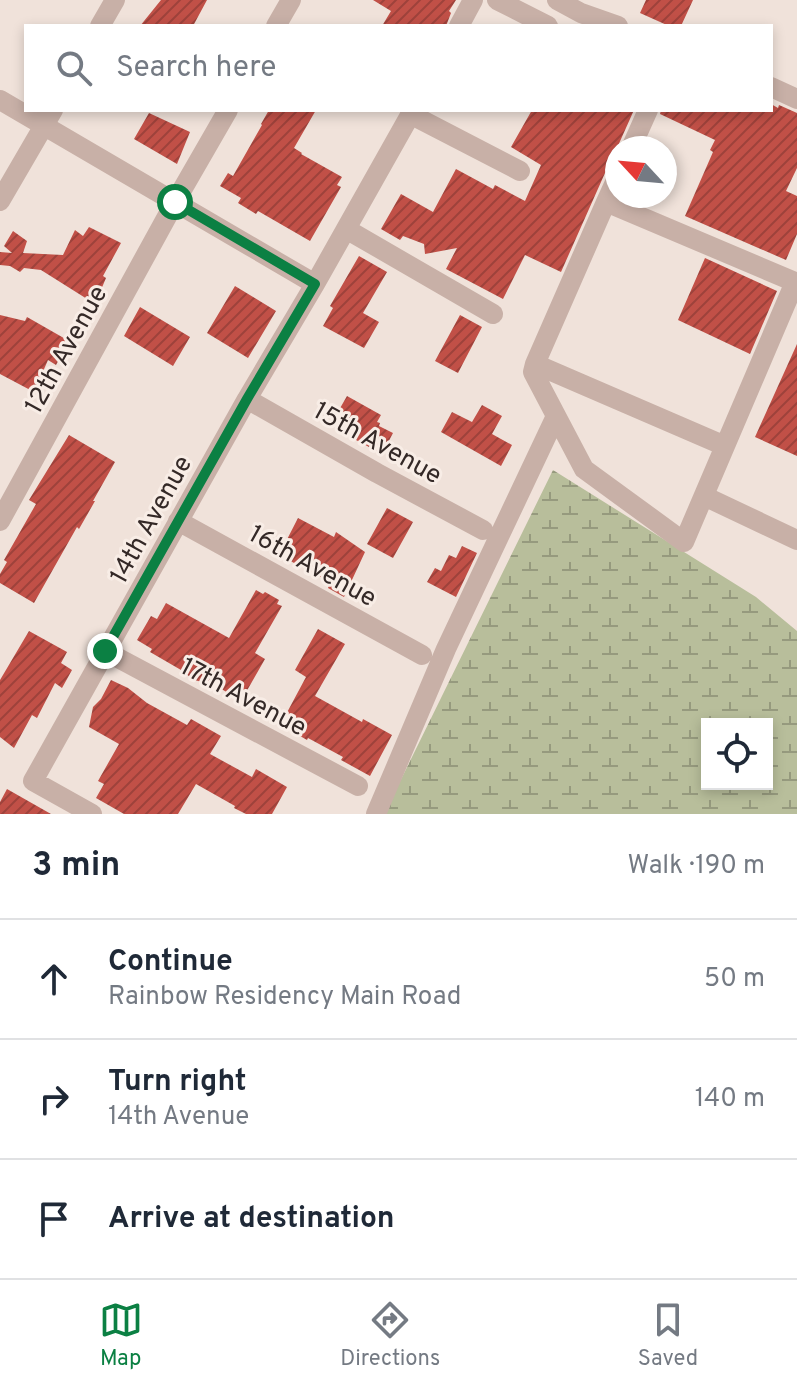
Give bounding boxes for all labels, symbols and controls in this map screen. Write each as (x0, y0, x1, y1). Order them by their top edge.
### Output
search box (24, 24, 773, 112)
icon: search (52, 46, 96, 90)
text: Search here (116, 50, 276, 87)
north arrow (605, 136, 677, 208)
route start (157, 184, 193, 220)
street label: 12th Avenue (18, 280, 116, 420)
street label: 15th Avenue (307, 395, 447, 493)
street label: 14th Avenue (104, 450, 201, 590)
street label: 16th Avenue (242, 519, 382, 616)
route end (87, 633, 123, 669)
street label: 17th Avenue (174, 651, 312, 745)
map controls (701, 718, 773, 790)
button: locate (701, 718, 773, 790)
text: 3 min (32, 845, 120, 888)
text: Walk · 190 m (627, 850, 765, 883)
text: Continue (108, 944, 233, 981)
icon: ahead (32, 957, 76, 1001)
text: 50 m (704, 963, 765, 996)
text: Rainbow Residency Main Road (108, 981, 461, 1014)
text: Turn right (108, 1064, 246, 1101)
icon: right (32, 1077, 76, 1121)
text: 140 m (695, 1083, 765, 1116)
text: 14th Avenue (108, 1101, 249, 1134)
icon: arrive (32, 1197, 76, 1241)
text: Arrive at destination (108, 1201, 394, 1238)
tab: Map (99, 1298, 143, 1373)
tab: Directions (340, 1298, 440, 1373)
tab: Saved (638, 1298, 698, 1373)

